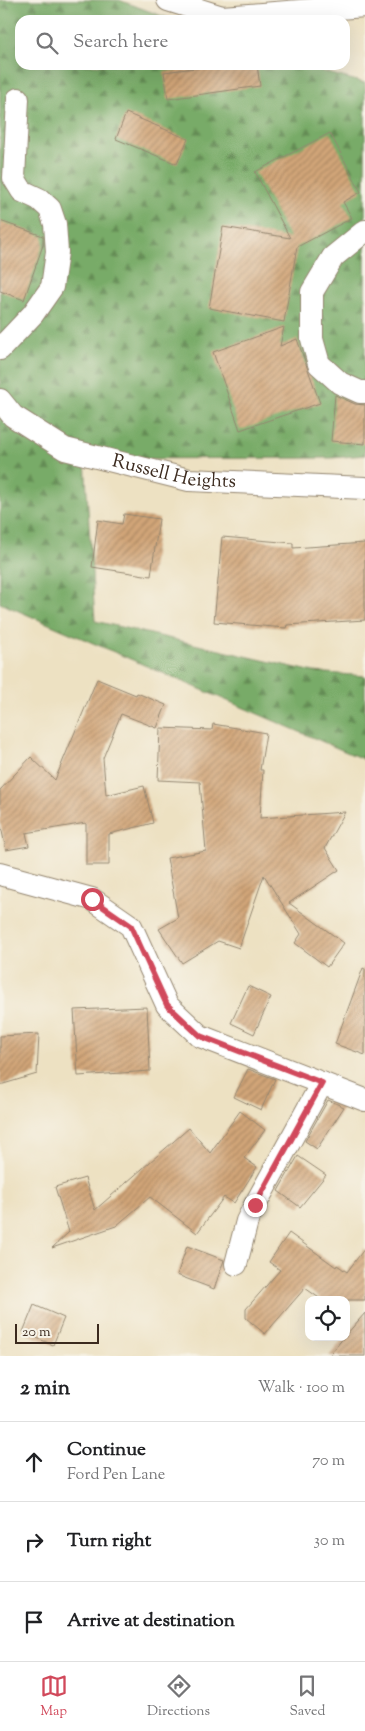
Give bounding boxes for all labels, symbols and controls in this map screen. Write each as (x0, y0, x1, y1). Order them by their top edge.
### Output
search box (15, 15, 350, 70)
icon: search (33, 29, 61, 57)
text: Search here (73, 29, 168, 56)
street label: Russell Heights (109, 448, 236, 496)
route start (81, 888, 104, 911)
route end (244, 1194, 267, 1217)
map controls (305, 1296, 350, 1341)
button: locate (305, 1296, 350, 1341)
scale bar (15, 1321, 99, 1344)
text: 20 m (22, 1323, 51, 1343)
text: 2 min (20, 1374, 70, 1404)
text: Walk · 100 m (258, 1377, 345, 1400)
text: Continue (67, 1437, 146, 1464)
icon: ahead (20, 1448, 48, 1476)
text: 70 m (312, 1450, 345, 1473)
text: Ford Pen Lane (67, 1464, 165, 1487)
icon: right (20, 1528, 48, 1556)
text: Turn right (67, 1528, 151, 1555)
text: 30 m (314, 1530, 345, 1553)
icon: arrive (20, 1608, 48, 1636)
text: Arrive at destination (67, 1608, 235, 1635)
tab: Map (40, 1672, 68, 1722)
tab: Directions (147, 1672, 210, 1722)
tab: Saved (289, 1672, 325, 1722)

